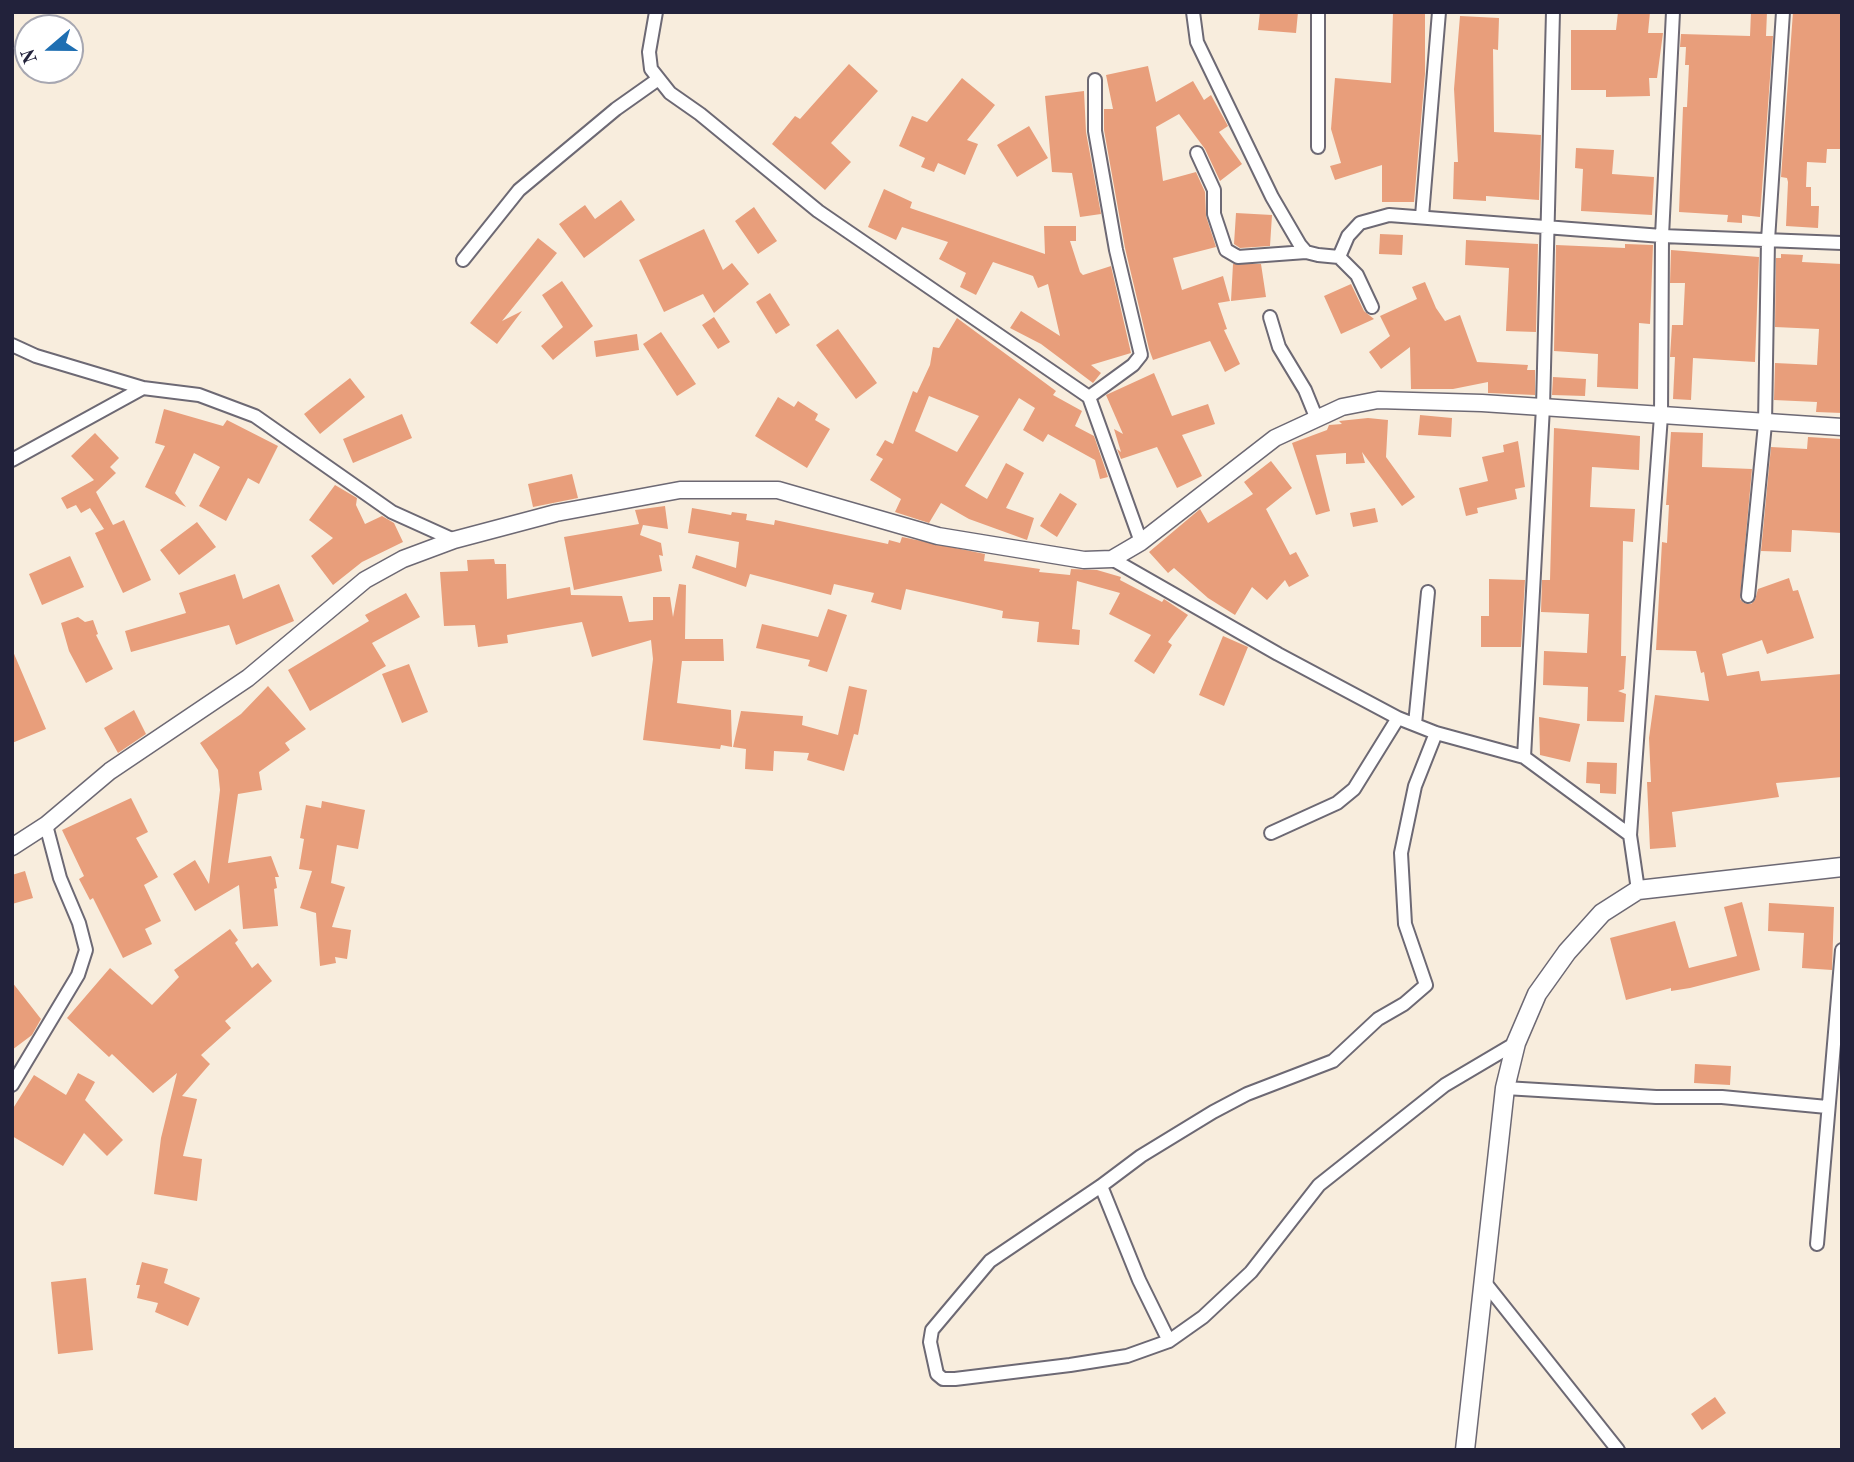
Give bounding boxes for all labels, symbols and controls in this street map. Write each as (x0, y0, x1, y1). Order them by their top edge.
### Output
north arrow (14, 14, 84, 84)
text: N (19, 46, 42, 66)

